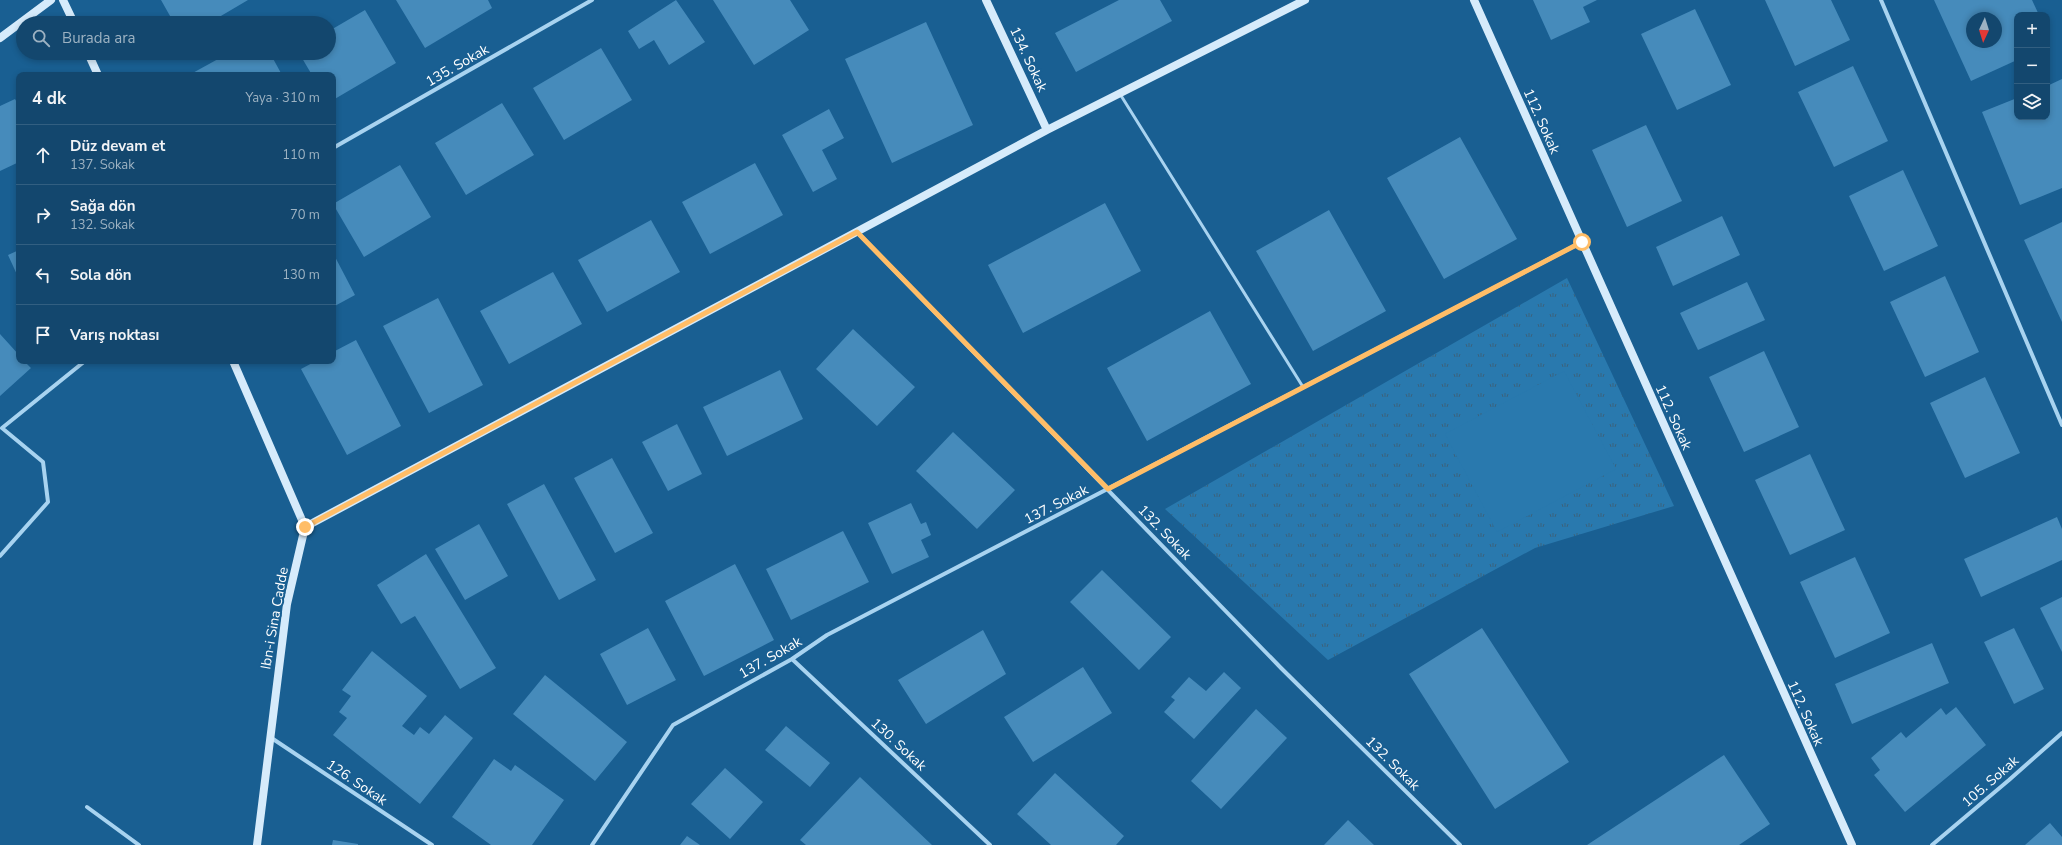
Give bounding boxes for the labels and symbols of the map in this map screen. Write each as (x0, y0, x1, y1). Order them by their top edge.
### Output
north arrow (1966, 12, 2002, 48)
street label: 134. Sokak (1005, 24, 1052, 96)
street label: 135. Sokak (422, 39, 493, 91)
street label: 112. Sokak (1519, 85, 1565, 158)
route start (1573, 233, 1591, 251)
street label: 112. Sokak (1651, 381, 1697, 454)
street label: 137. Sokak (1021, 480, 1092, 529)
street label: 132. Sokak (1134, 501, 1196, 565)
route end (296, 518, 314, 536)
street label: Ibn-i Sina Cadde (256, 565, 293, 671)
street label: 137. Sokak (735, 631, 806, 683)
street label: 112. Sokak (1783, 677, 1829, 750)
street label: 130. Sokak (867, 714, 931, 776)
street label: 132. Sokak (1361, 732, 1425, 795)
street label: 105. Sokak (1958, 751, 2024, 811)
street label: 126. Sokak (323, 755, 392, 810)

